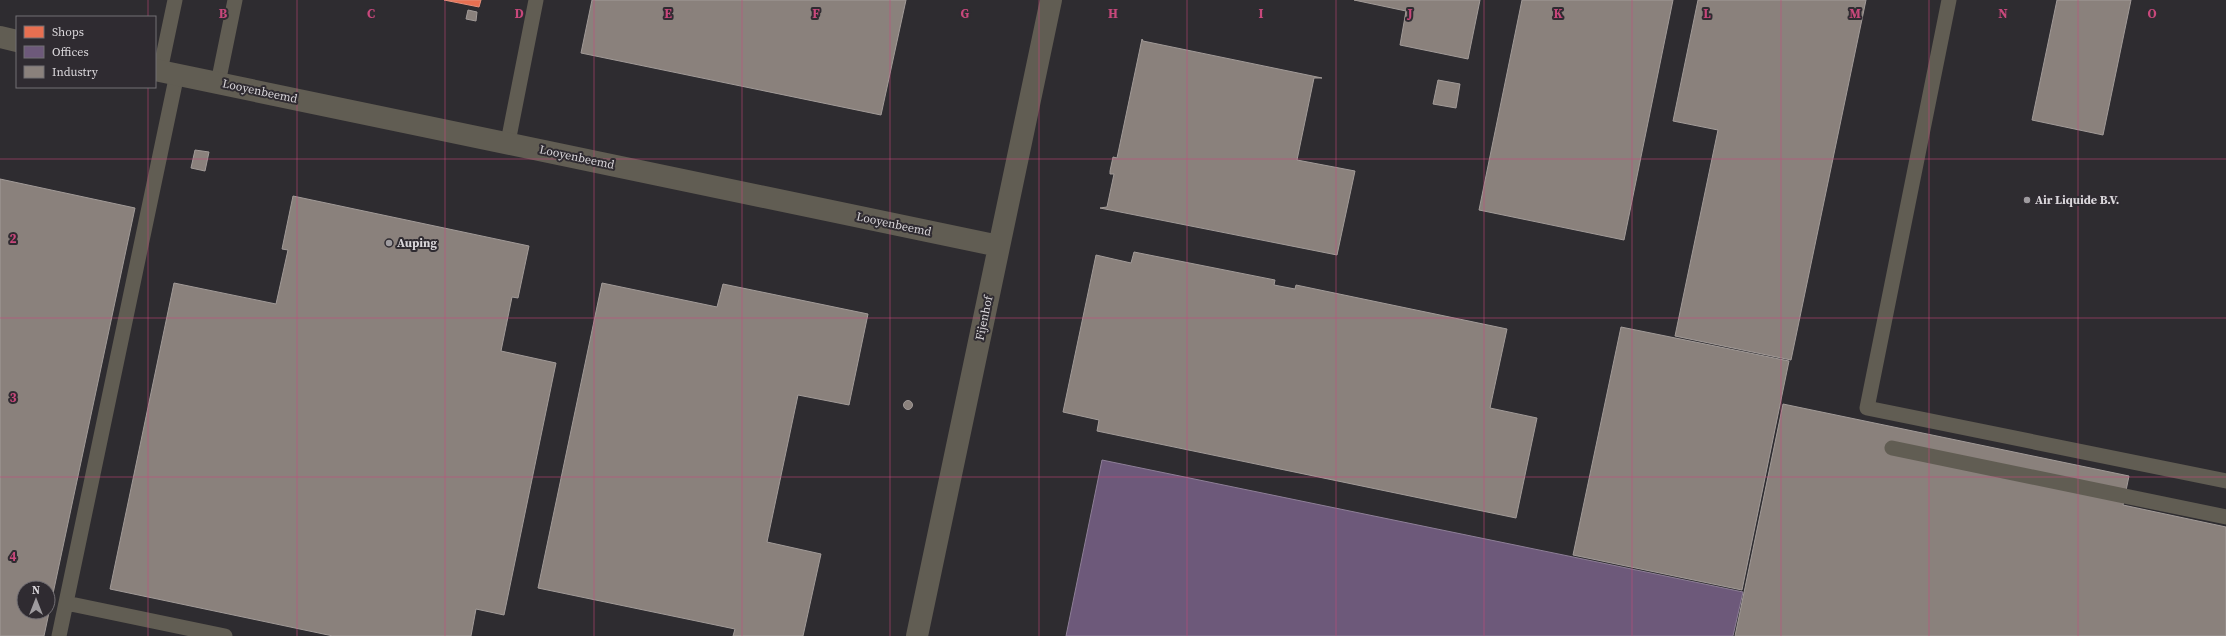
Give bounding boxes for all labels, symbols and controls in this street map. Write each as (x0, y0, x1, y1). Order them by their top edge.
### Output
text: B (219, 5, 228, 22)
text: C (367, 5, 375, 22)
text: D (514, 5, 524, 22)
text: E (664, 5, 672, 22)
text: F (812, 5, 820, 22)
text: G (961, 5, 970, 22)
text: H (1108, 5, 1118, 22)
text: I (1258, 5, 1264, 22)
text: J (1406, 5, 1413, 22)
text: K (1553, 5, 1563, 22)
text: L (1703, 5, 1711, 22)
text: M (1849, 5, 1861, 22)
text: N (1998, 5, 2008, 22)
text: O (2147, 5, 2157, 22)
legend (16, 16, 156, 88)
text: Shops (52, 24, 84, 40)
text: Offices (52, 44, 89, 60)
text: Industry (52, 64, 99, 80)
street label: Looyenbeemd (221, 75, 299, 107)
street label: Looyenbeemd (538, 141, 616, 173)
place label: Air Liquide B.V. (2035, 192, 2119, 208)
marker: Air Liquide B.V. (2022, 195, 2032, 205)
street label: Looyenbeemd (855, 208, 933, 240)
text: 2 (9, 230, 17, 247)
place label: Auping (397, 235, 437, 251)
marker: Auping (384, 238, 394, 248)
street label: Fijenhof (971, 293, 997, 342)
text: 3 (9, 389, 17, 406)
text: 4 (9, 548, 17, 565)
north arrow (16, 580, 56, 620)
text: N (32, 583, 40, 598)

